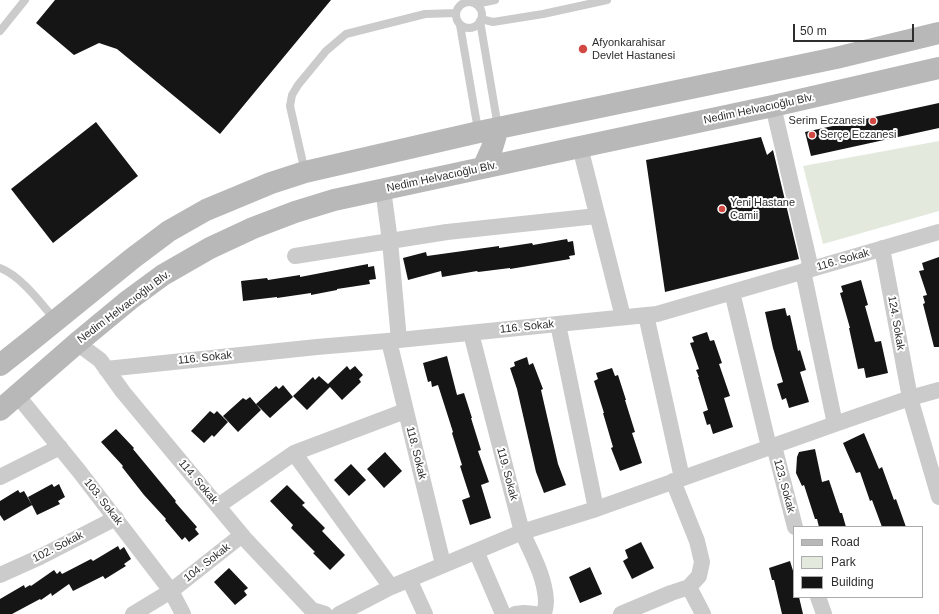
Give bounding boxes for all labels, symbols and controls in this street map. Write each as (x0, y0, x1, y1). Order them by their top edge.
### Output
scale bar (795, 16, 916, 42)
text: 50 m (800, 24, 827, 38)
place label: Afyonkarahisar Devlet Hastanesi (592, 36, 675, 62)
marker: Afyonkarahisar Devlet Hastanesi (577, 43, 589, 55)
street label: Nedim Helvacıoğlu Blv. (702, 91, 816, 127)
place label: Serim Eczanesi (789, 114, 865, 128)
marker: Serim Eczanesi (868, 116, 878, 126)
place label: Serçe Eczanesi (820, 128, 896, 142)
marker: Serçe Eczanesi (807, 130, 817, 140)
street label: Nedim Helvacıoğlu Blv. (385, 159, 499, 195)
place label: Yeni Hastane Camii (730, 196, 795, 222)
marker: Yeni Hastane Camii (717, 204, 727, 214)
street label: 116. Sokak (815, 246, 871, 274)
street label: Nedim Helvacıoğlu Blv. (75, 268, 173, 346)
street label: 124. Sokak (885, 295, 907, 351)
street label: 116. Sokak (499, 318, 555, 336)
street label: 116. Sokak (177, 349, 233, 367)
street label: 118. Sokak (403, 425, 429, 481)
street label: 119. Sokak (494, 446, 520, 502)
street label: 114. Sokak (176, 457, 220, 507)
street label: 123. Sokak (771, 458, 797, 514)
street label: 103. Sokak (81, 476, 125, 528)
legend (793, 526, 923, 598)
street label: 102. Sokak (30, 529, 86, 565)
text: Road (831, 535, 860, 549)
street label: 104. Sokak (181, 541, 233, 585)
text: Park (831, 555, 856, 569)
text: Building (831, 575, 874, 589)

